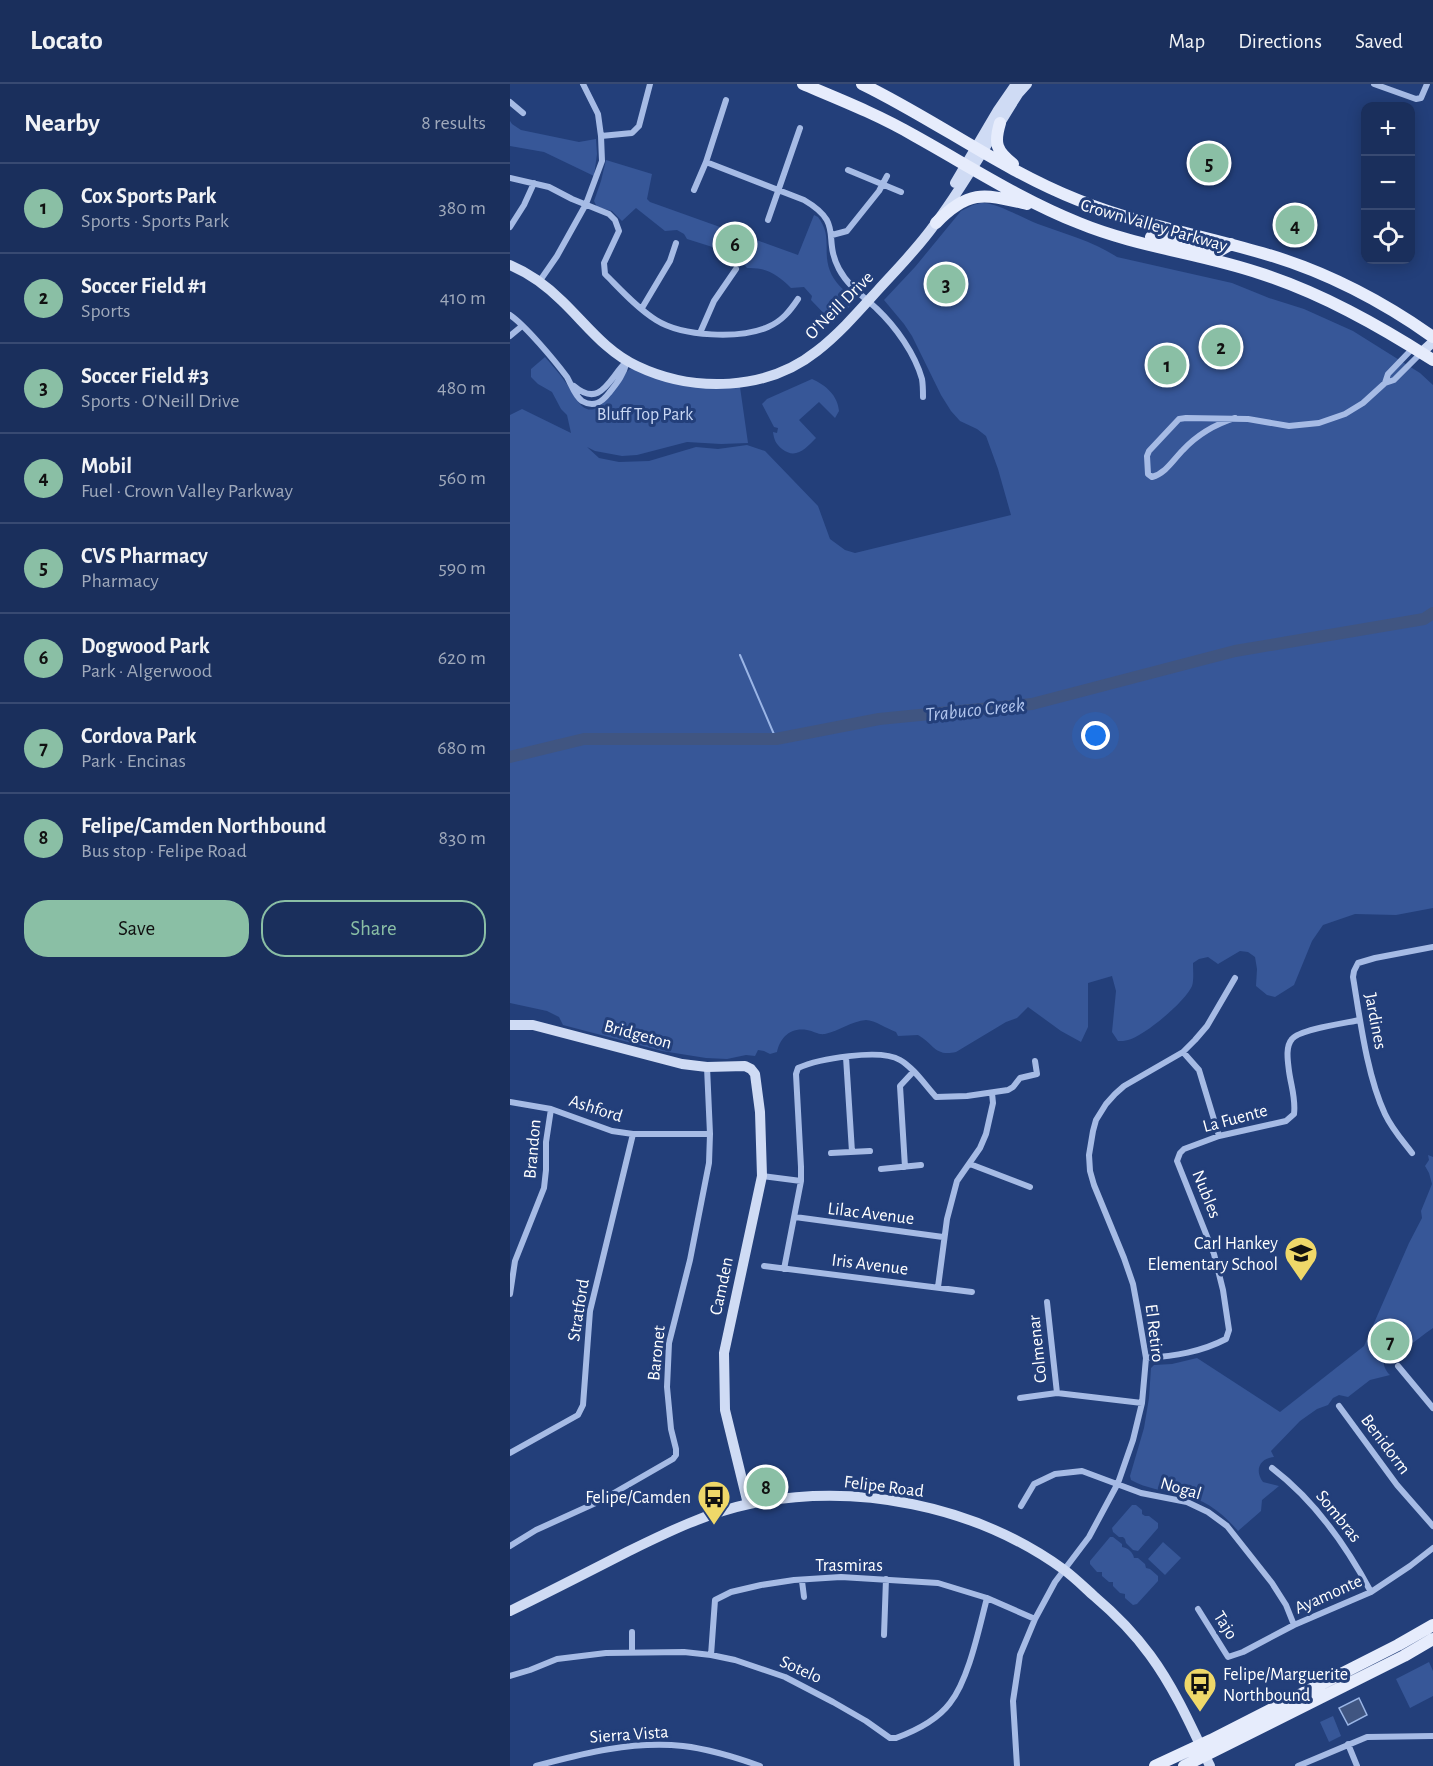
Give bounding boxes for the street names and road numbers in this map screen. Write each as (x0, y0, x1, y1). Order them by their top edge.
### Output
street label: Crown Valley Parkway (1078, 196, 1229, 256)
street label: O'Neill Drive (802, 268, 877, 343)
street label: Jardines (1361, 991, 1389, 1051)
street label: Bridgeton (602, 1017, 674, 1053)
street label: Ashford (567, 1092, 625, 1126)
street label: La Fuente (1201, 1102, 1270, 1136)
street label: Brandon (521, 1119, 545, 1180)
street label: Nubles (1188, 1168, 1224, 1221)
street label: Lilac Avenue (827, 1200, 915, 1228)
street label: Iris Avenue (831, 1251, 909, 1279)
street label: Camden (707, 1256, 737, 1317)
street label: Stratford (565, 1278, 593, 1343)
street label: El Retiro (1142, 1303, 1167, 1363)
street label: Colmenar (1025, 1314, 1051, 1384)
street label: Baronet (645, 1324, 669, 1382)
street label: Benidorm (1357, 1411, 1413, 1478)
street label: Felipe Road (843, 1473, 925, 1501)
street label: Nogal (1158, 1475, 1203, 1503)
street label: Sombras (1312, 1487, 1364, 1546)
street label: Trasmiras (815, 1557, 883, 1575)
street label: Ayamonte (1292, 1572, 1365, 1618)
street label: Tajo (1210, 1608, 1241, 1643)
street label: Sotelo (777, 1653, 825, 1687)
street label: Sierra Vista (589, 1723, 669, 1747)

